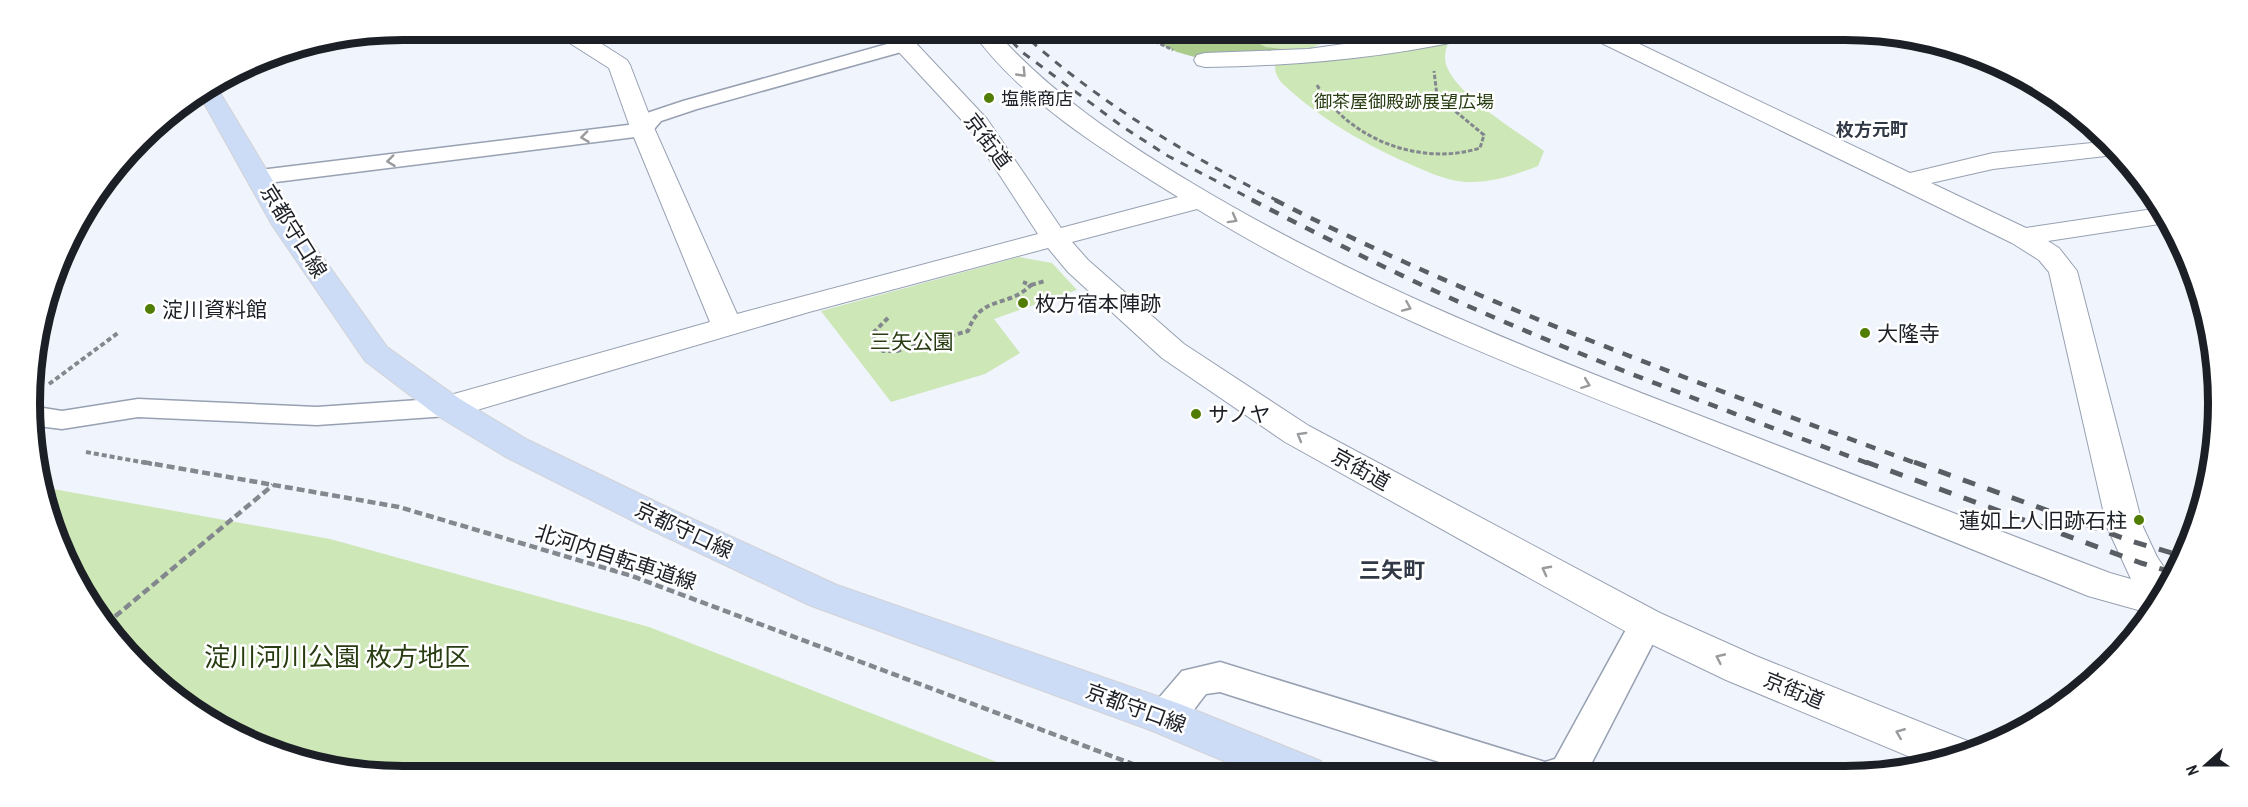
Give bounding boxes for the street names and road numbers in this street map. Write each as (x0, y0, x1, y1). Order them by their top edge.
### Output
street label: 京街道 (957, 107, 1019, 175)
street label: 京都守口線 (254, 179, 334, 283)
street label: 京街道 (1326, 441, 1396, 497)
street label: 京都守口線 (630, 495, 738, 565)
street label: 北河内自転車道線 (532, 517, 700, 597)
street label: 京街道 (1759, 665, 1829, 715)
street label: 京都守口線 (1082, 676, 1190, 740)

